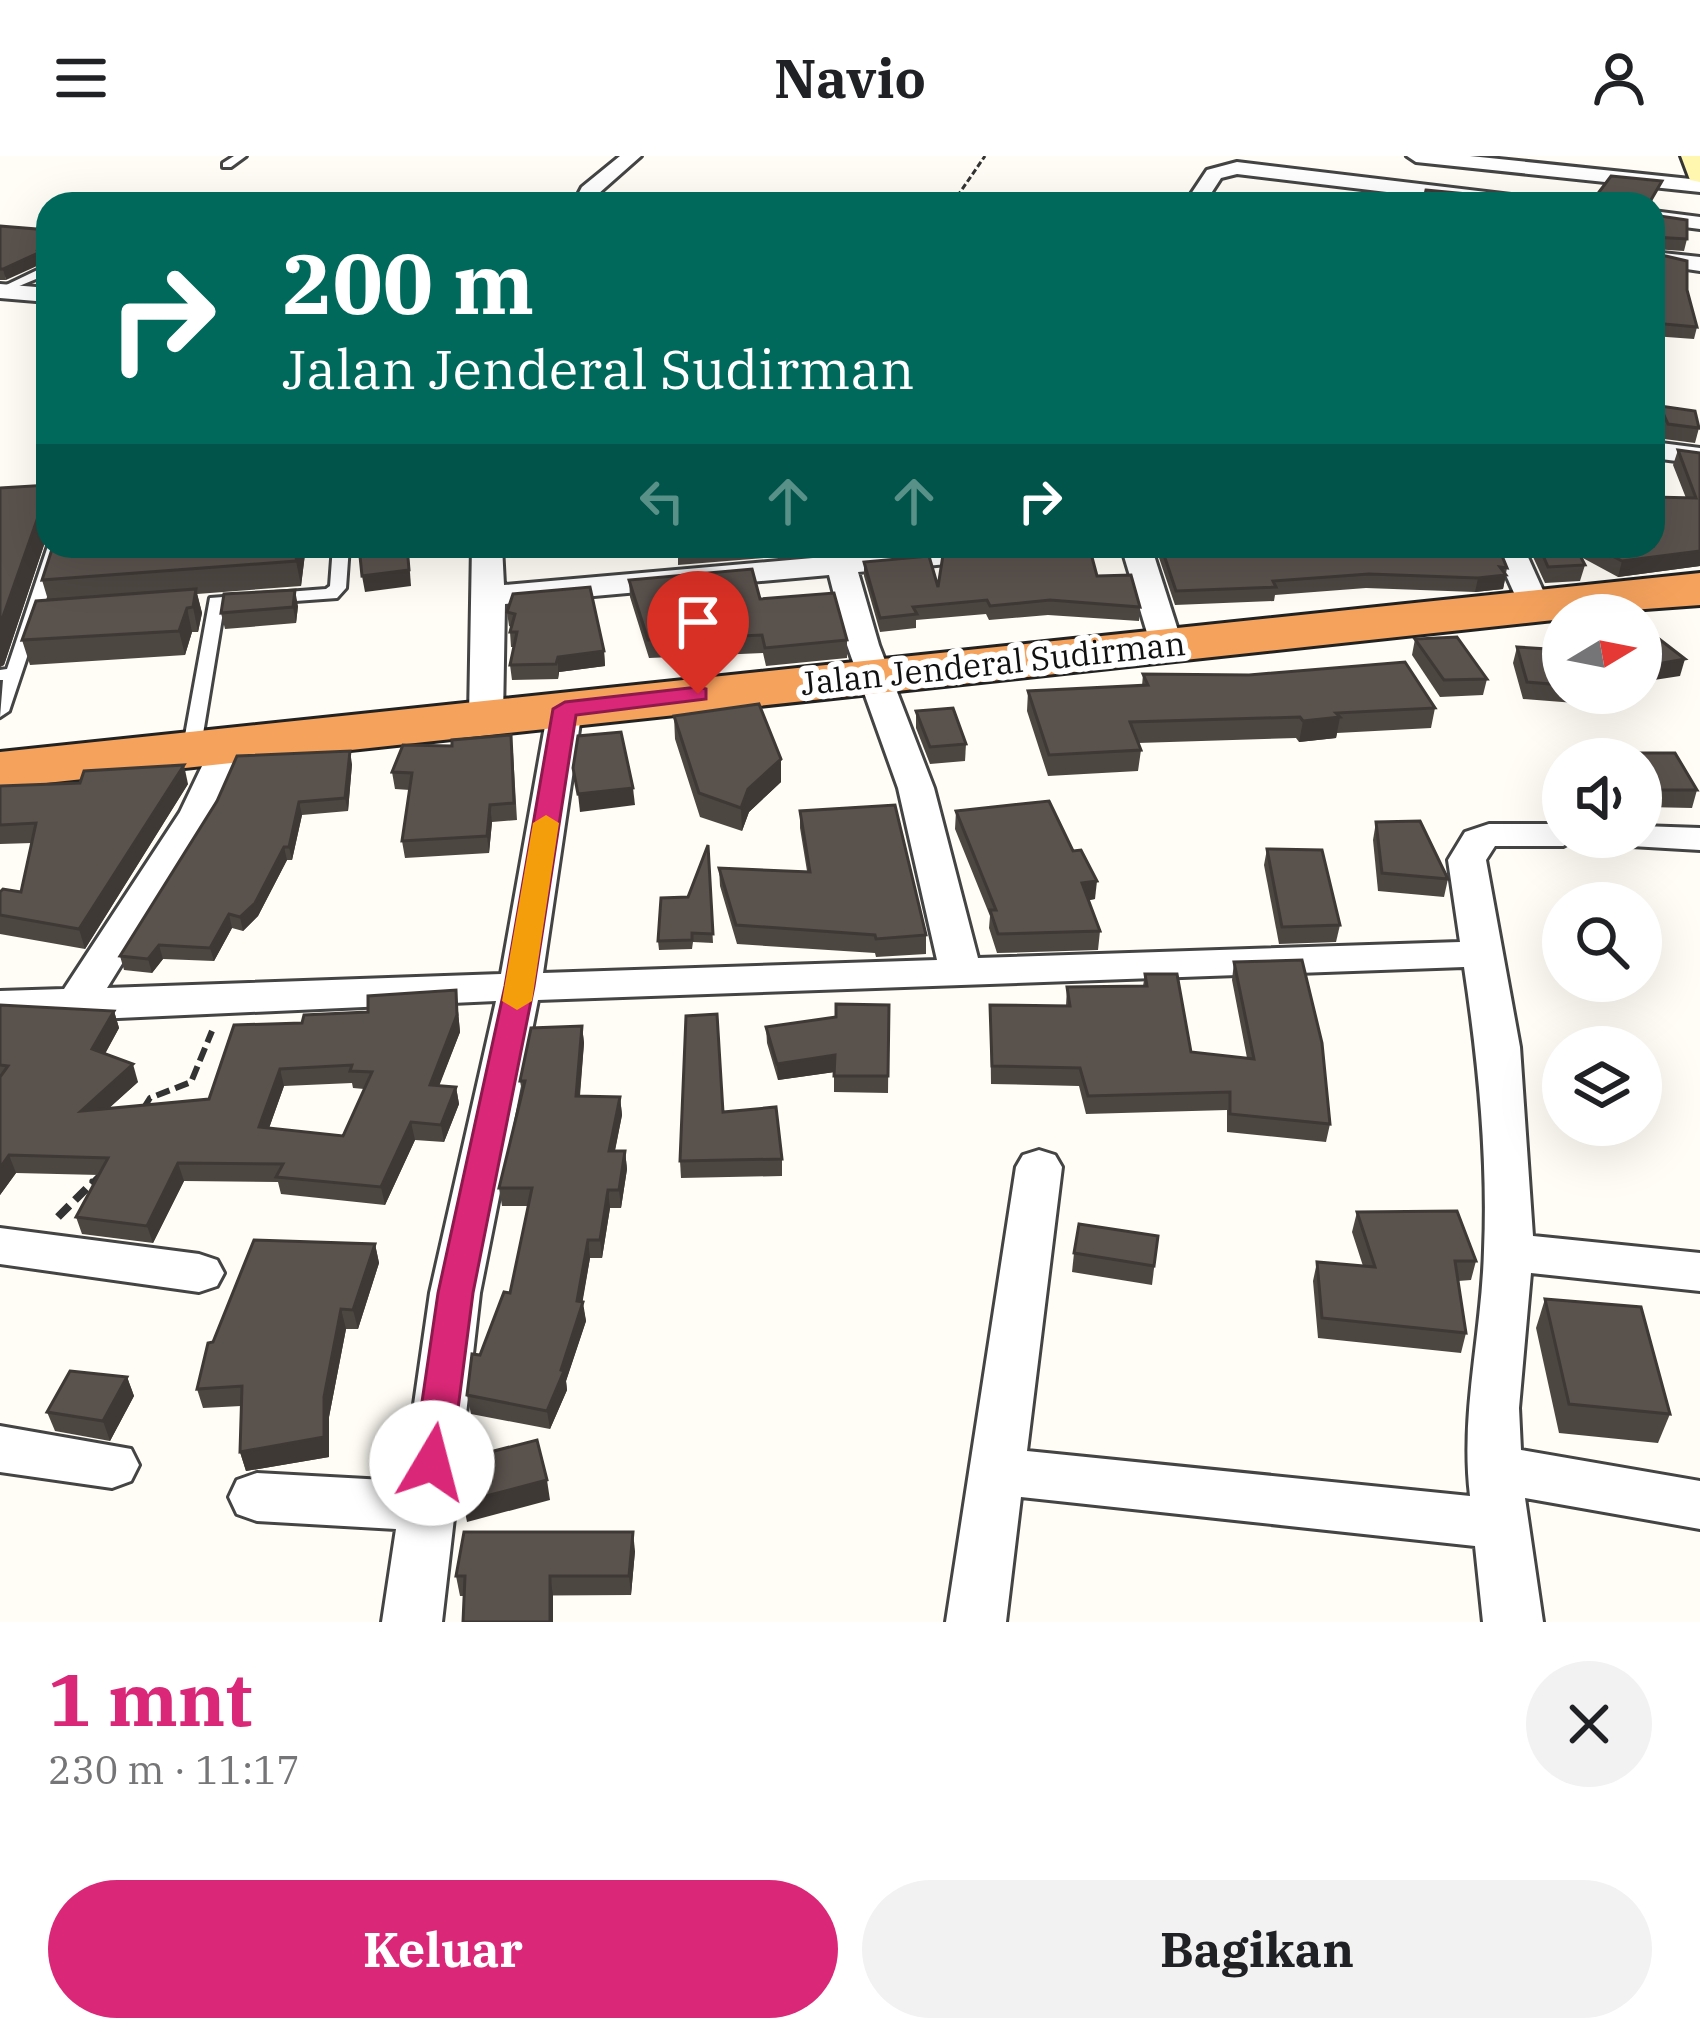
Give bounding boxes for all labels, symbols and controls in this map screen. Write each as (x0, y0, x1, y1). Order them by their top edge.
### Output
text: Navio (774, 43, 926, 113)
icon: menu (48, 45, 114, 111)
icon: person (1586, 45, 1652, 111)
text: 200 m (282, 228, 534, 337)
icon: right (84, 240, 240, 396)
text: Jalan Jenderal Sudirman (282, 334, 915, 404)
icon: left (629, 468, 695, 534)
icon: ahead (755, 468, 821, 534)
icon: ahead (881, 468, 947, 534)
icon: right (1007, 468, 1073, 534)
pin (647, 571, 749, 694)
icon: arrive (665, 589, 731, 655)
north arrow (1542, 594, 1662, 714)
map controls (1542, 594, 1662, 1146)
street label: Jalan Jenderal Sudirman (798, 621, 1187, 704)
button: sound (1542, 738, 1662, 858)
button: search (1542, 882, 1662, 1002)
button: layers (1542, 1026, 1662, 1146)
position arrow (369, 1400, 495, 1526)
text: 1 mnt (48, 1652, 252, 1746)
button: close (1526, 1661, 1652, 1787)
text: 230 m · 11:17 (48, 1744, 300, 1795)
button: Keluar (48, 1880, 838, 2018)
button: Bagikan (862, 1880, 1652, 2018)

